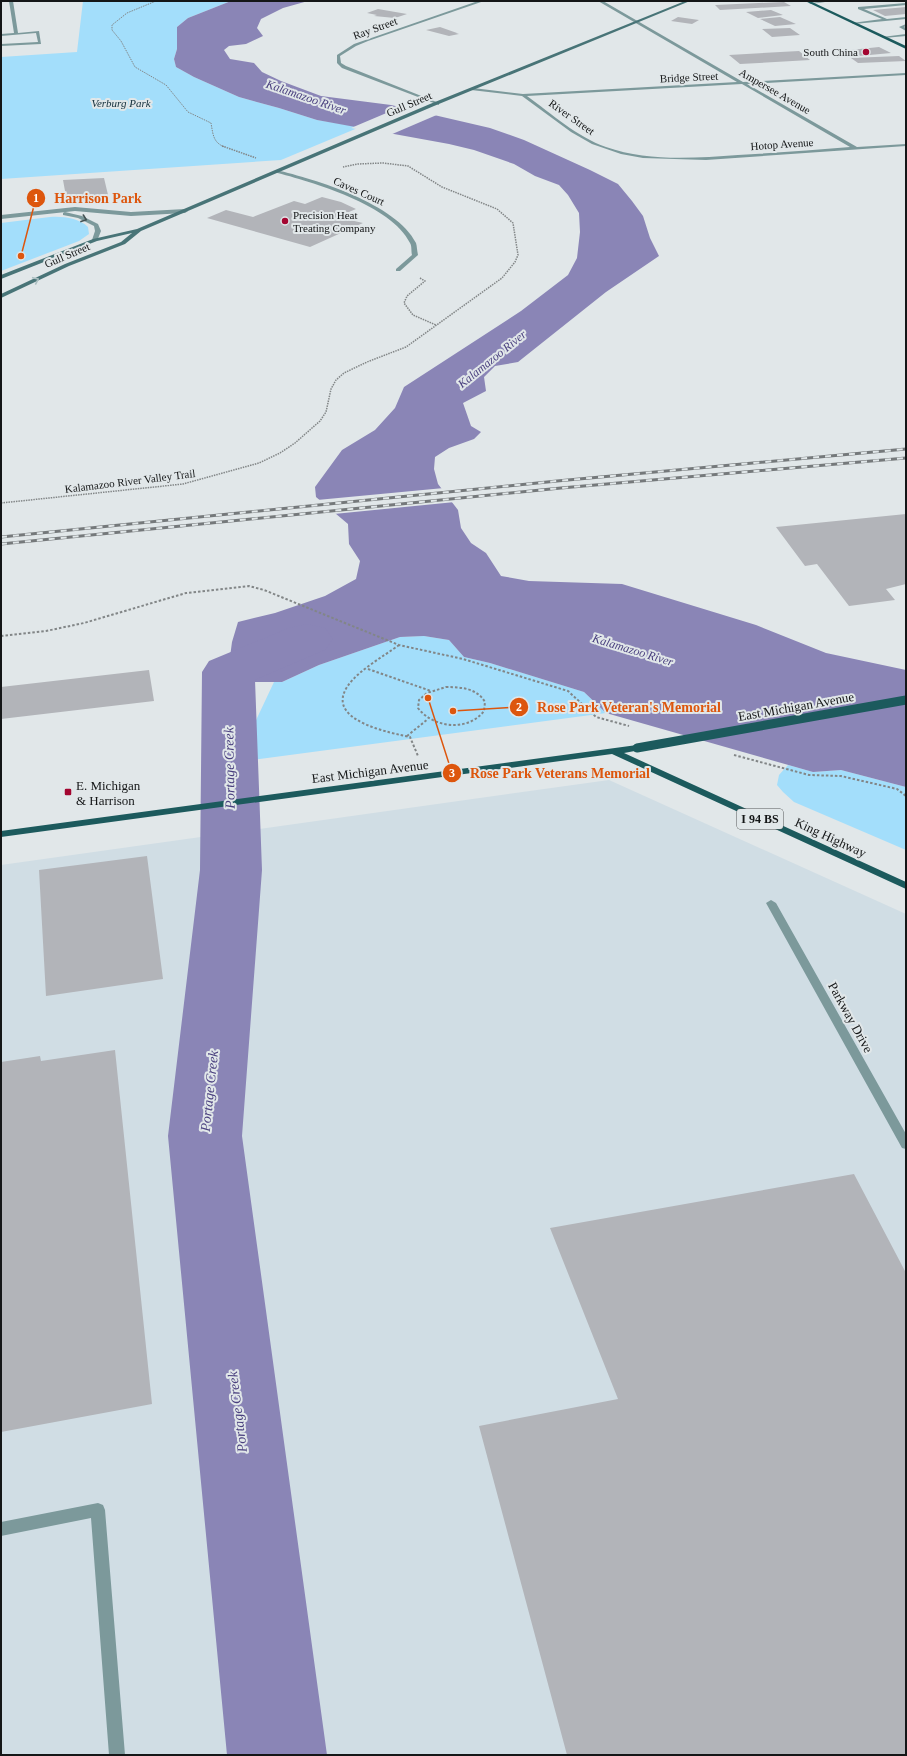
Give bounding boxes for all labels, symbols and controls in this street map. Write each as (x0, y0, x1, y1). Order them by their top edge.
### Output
street label: Ray Street (351, 14, 399, 42)
place label: South China (803, 46, 858, 58)
marker: South China (861, 47, 871, 57)
street label: Ampersee Avenue (737, 66, 813, 116)
street label: Bridge Street (660, 69, 718, 85)
water label: Kalamazoo River (263, 76, 348, 117)
street label: Gull Street (385, 89, 433, 119)
park label: Verburg Park (91, 97, 152, 109)
street label: River Street (547, 97, 597, 137)
street label: Hotop Avenue (750, 136, 814, 152)
street label: Caves Court (332, 174, 386, 208)
callout: Harrison Park (26, 185, 150, 211)
text: 1 (33, 191, 39, 205)
text: Harrison Park (54, 191, 142, 206)
place label: Precision Heat Treating Company (293, 209, 376, 234)
one-way arrow (81, 214, 88, 222)
marker: Precision Heat Treating Company (280, 216, 290, 226)
street label: Gull Street (43, 240, 91, 270)
one-way arrow (33, 276, 40, 284)
water label: Kalamazoo River (454, 327, 529, 391)
street label: Kalamazoo River Valley Trail (64, 467, 196, 495)
water label: Kalamazoo River (590, 631, 675, 669)
street label: East Michigan Avenue (737, 689, 855, 724)
callout: Rose Park Veteran's Memorial (509, 694, 729, 720)
text: 2 (516, 700, 522, 714)
text: Rose Park Veteran's Memorial (537, 700, 721, 715)
water label: Portage Creek (221, 726, 238, 810)
street label: East Michigan Avenue (311, 757, 429, 786)
callout: Rose Park Veterans Memorial (442, 760, 658, 786)
text: 3 (449, 766, 455, 780)
text: Rose Park Veterans Memorial (470, 766, 650, 781)
place label: E. Michigan & Harrison (76, 778, 141, 808)
marker: E. Michigan & Harrison (63, 787, 73, 797)
road number: I 94 BS (737, 809, 783, 829)
street label: King Highway (793, 814, 869, 861)
street label: Parkway Drive (825, 979, 876, 1055)
water label: Portage Creek (198, 1049, 221, 1133)
water label: Portage Creek (225, 1370, 250, 1454)

